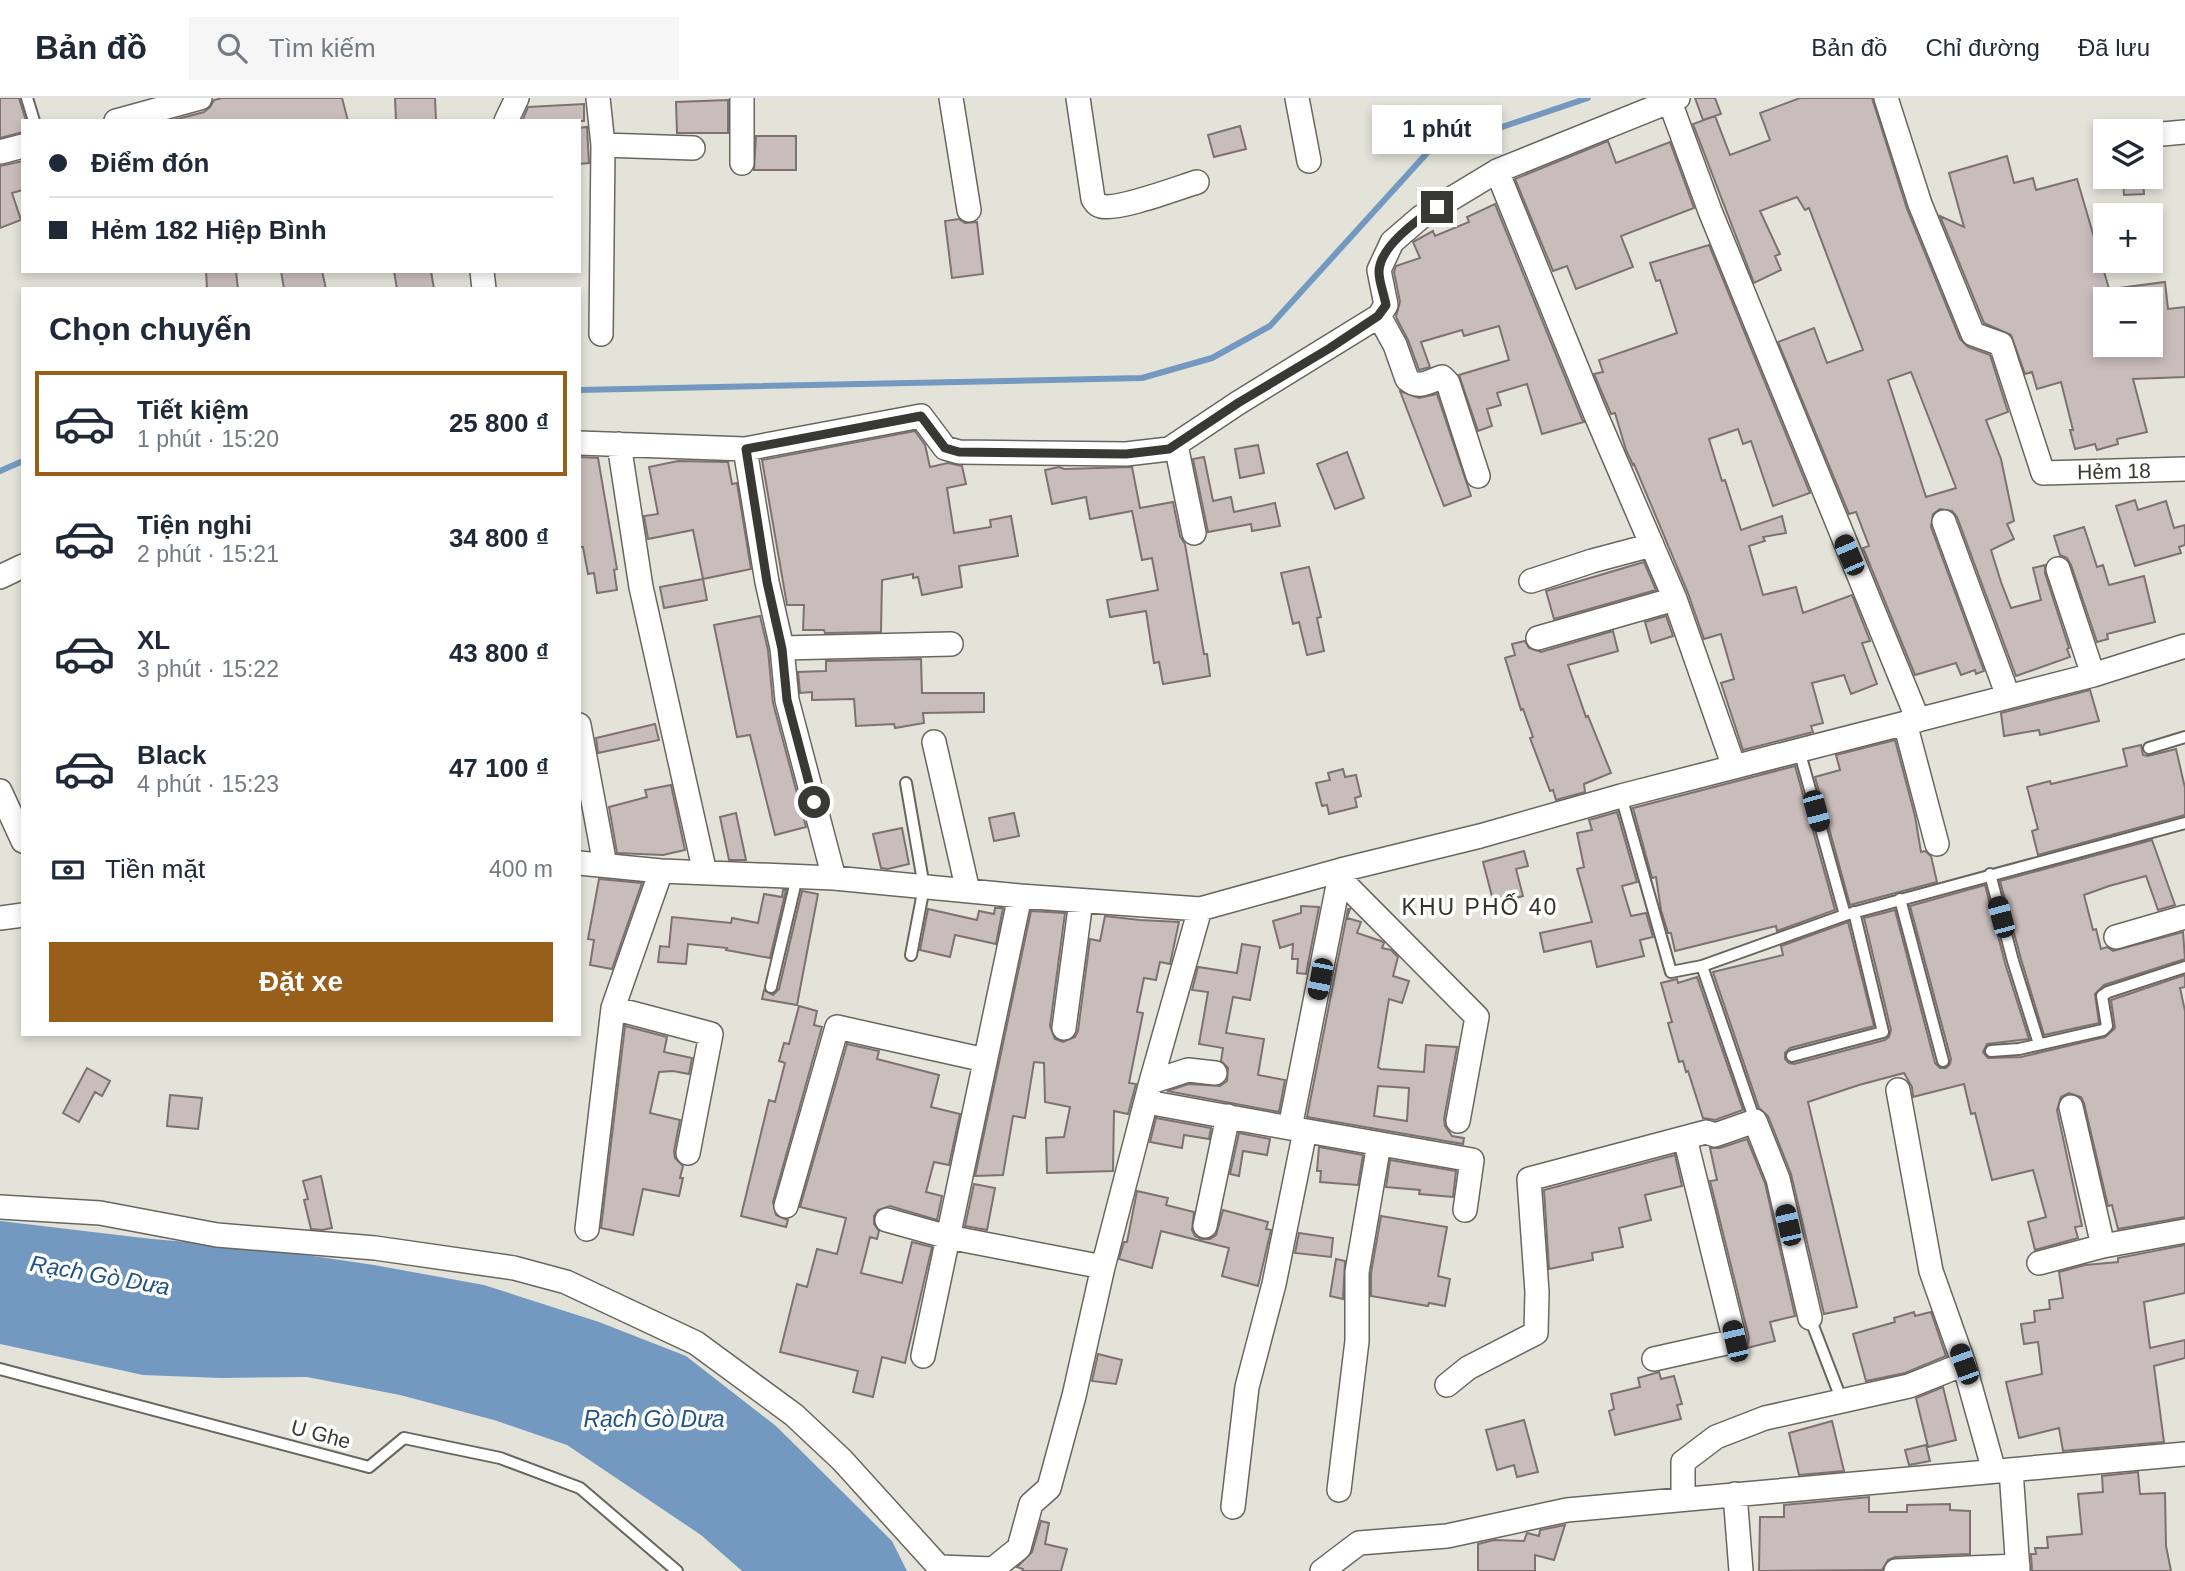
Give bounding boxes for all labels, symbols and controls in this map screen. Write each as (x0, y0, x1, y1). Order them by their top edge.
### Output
search box (189, 17, 679, 80)
text: Bản đồ (35, 29, 147, 66)
icon: search (213, 29, 251, 67)
text: Tìm kiếm (269, 33, 376, 63)
text: Bản đồ (1811, 34, 1887, 61)
text: Chỉ đường (1925, 34, 2040, 61)
text: Đã lưu (2078, 34, 2150, 61)
callout: 1 phút (1372, 105, 1502, 154)
text: 1 phút (1403, 116, 1472, 142)
map controls (2093, 119, 2163, 357)
button: layers (2093, 119, 2163, 189)
text: Điểm đón (91, 148, 209, 178)
route end (1421, 191, 1453, 223)
button: + (2093, 203, 2163, 273)
text: Hẻm 182 Hiệp Bình (91, 215, 327, 245)
button: − (2093, 287, 2163, 357)
text: Chọn chuyến (49, 311, 252, 347)
icon: car (53, 392, 116, 455)
text: Tiết kiệm (137, 395, 249, 425)
text: 25 800 ₫ (449, 408, 549, 438)
text: 1 phút · 15:20 (137, 426, 279, 452)
street label: Hẻm 18 (2077, 459, 2151, 483)
icon: car (53, 507, 116, 570)
text: Tiện nghi (137, 510, 252, 540)
text: 34 800 ₫ (449, 523, 549, 553)
car (1832, 532, 1867, 578)
text: 2 phút · 15:21 (137, 541, 279, 567)
icon: car (53, 622, 116, 685)
text: XL (137, 625, 170, 655)
text: 43 800 ₫ (449, 638, 549, 668)
text: 3 phút · 15:22 (137, 656, 279, 682)
icon: car (53, 737, 116, 800)
text: Black (137, 740, 206, 770)
text: 47 100 ₫ (449, 753, 549, 783)
text: 4 phút · 15:23 (137, 771, 279, 797)
route start (798, 786, 830, 818)
car (1801, 788, 1832, 834)
icon: cash (49, 851, 87, 889)
text: Tiền mặt (105, 854, 205, 884)
text: 400 m (489, 856, 553, 882)
district label: KHU PHỐ 40 (1402, 893, 1558, 920)
car (1986, 894, 2017, 940)
button: Đặt xe (49, 942, 553, 1022)
car (1306, 956, 1335, 1002)
car (1774, 1202, 1803, 1248)
water label: Rạch Gò Dưa (28, 1250, 172, 1300)
car (1721, 1318, 1750, 1364)
car (1947, 1341, 1982, 1387)
water label: Rạch Gò Dưa (583, 1406, 725, 1432)
street label: U Ghe (289, 1415, 353, 1453)

